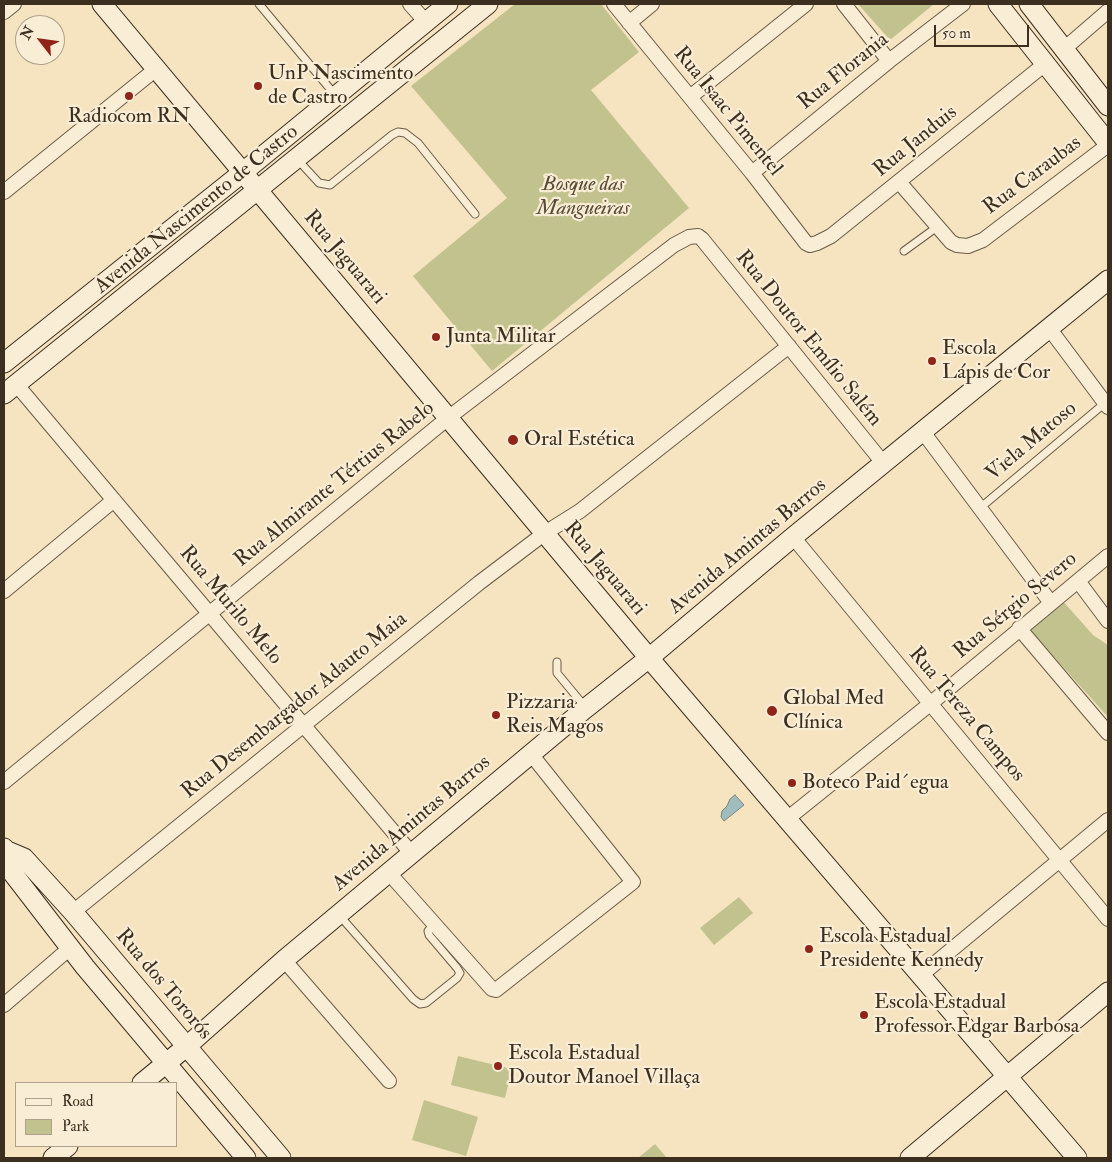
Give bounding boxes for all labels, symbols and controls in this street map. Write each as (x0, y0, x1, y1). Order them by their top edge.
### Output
north arrow (15, 15, 65, 65)
scale bar (937, 15, 1032, 47)
text: N (17, 23, 38, 42)
text: 50 m (942, 24, 971, 43)
street label: Rua Florania (794, 28, 894, 116)
street label: Rua Isaac Pimentel (667, 42, 787, 182)
place label: UnP Nascimento de Castro (268, 61, 413, 111)
marker: UnP Nascimento de Castro (252, 80, 264, 92)
marker: Radiocom RN (123, 90, 135, 102)
street label: Rua Janduis (869, 101, 963, 183)
place label: Radiocom RN (68, 104, 190, 130)
street label: Avenida Nascimento de Castro (90, 120, 304, 300)
street label: Rua Caraubas (979, 131, 1087, 221)
park label: Bosque das Mangueiras (536, 172, 630, 222)
street label: Rua Jaguarari (297, 206, 391, 310)
street label: Rua Doutor Emílio Salém (729, 246, 887, 432)
place label: Junta Militar (446, 324, 556, 350)
marker: Junta Militar (430, 331, 442, 343)
place label: Escola Lápis de Cor (942, 336, 1050, 386)
marker: Escola Lápis de Cor (926, 355, 938, 367)
street label: Rua Almirante Tértius Rabelo (230, 397, 440, 573)
street label: Viela Matoso (982, 397, 1082, 487)
place label: Oral Estética (524, 427, 635, 453)
marker: Oral Estética (506, 433, 520, 447)
street label: Avenida Amintas Barros (664, 474, 832, 620)
street label: Rua Jaguarari (557, 517, 651, 621)
street label: Rua Murilo Melo (173, 542, 287, 670)
street label: Rua Sérgio Severo (949, 547, 1083, 665)
street label: Rua Desembargador Adauto Maia (177, 607, 413, 805)
street label: Rua Tereza Campos (902, 642, 1030, 788)
place label: Global Med Clínica (783, 686, 884, 736)
place label: Pizzaria Reis Magos (506, 690, 603, 740)
marker: Global Med Clínica (765, 704, 779, 718)
marker: Pizzaria Reis Magos (490, 709, 502, 721)
street label: Avenida Amintas Barros (328, 751, 496, 897)
place label: Boteco Paid´egua (802, 770, 949, 796)
marker: Boteco Paid´egua (786, 777, 798, 789)
place label: Escola Estadual Presidente Kennedy (819, 924, 983, 974)
street label: Rua dos Tororós (109, 925, 217, 1045)
marker: Escola Estadual Presidente Kennedy (803, 943, 815, 955)
place label: Escola Estadual Professor Edgar Barbosa (874, 990, 1079, 1040)
marker: Escola Estadual Professor Edgar Barbosa (858, 1009, 870, 1021)
place label: Escola Estadual Doutor Manoel Villaça (508, 1041, 700, 1091)
marker: Escola Estadual Doutor Manoel Villaça (492, 1060, 504, 1072)
legend (15, 1082, 178, 1147)
text: Road (62, 1092, 93, 1111)
text: Park (62, 1117, 89, 1136)

